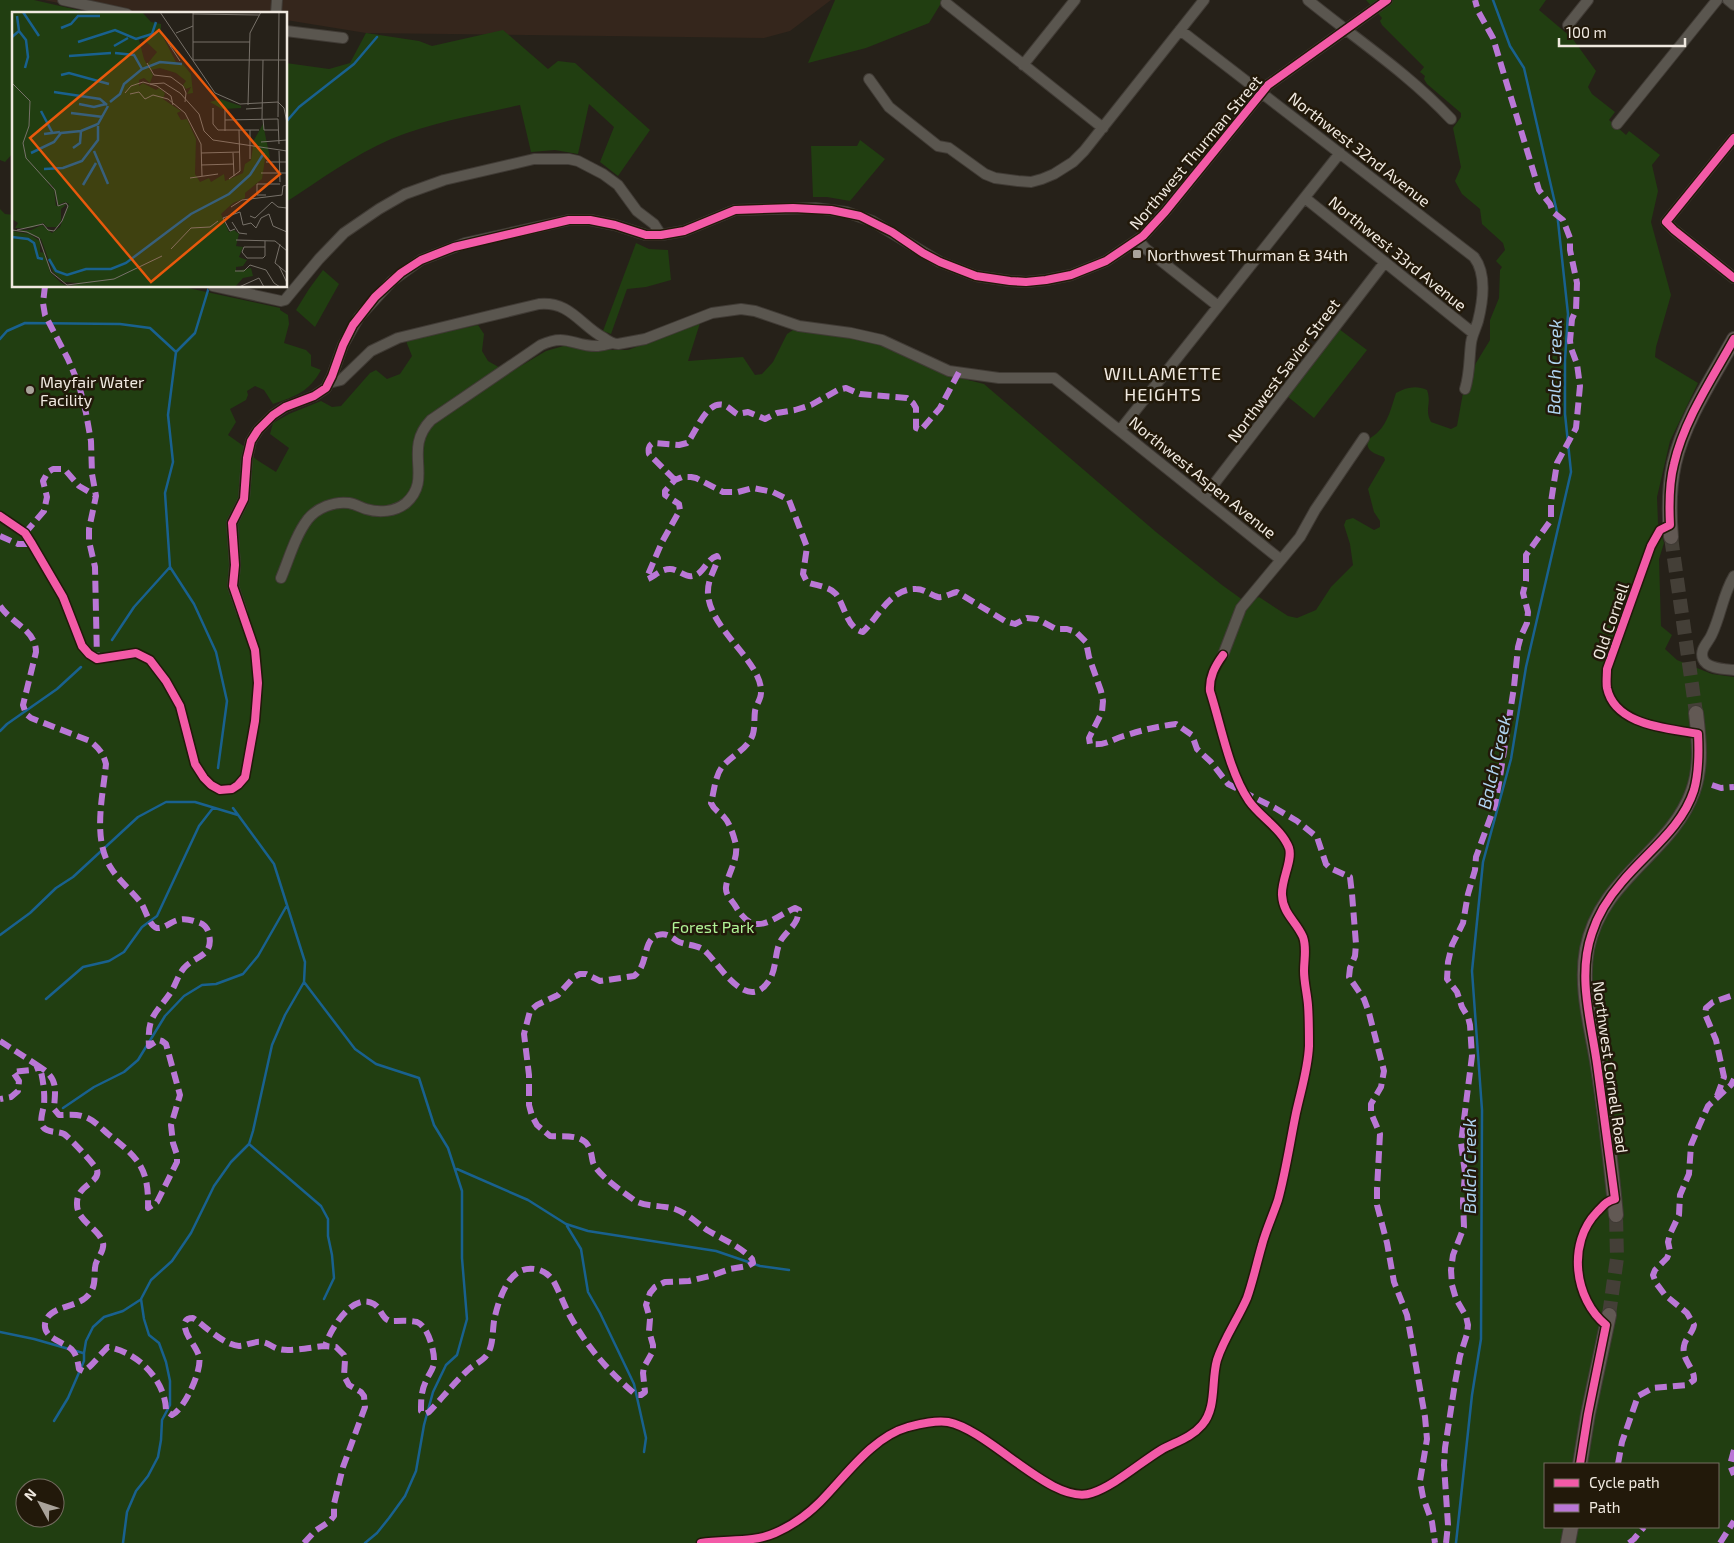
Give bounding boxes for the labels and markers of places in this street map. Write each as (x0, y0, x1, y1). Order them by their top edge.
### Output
place label: Northwest Thurman & 34th (1147, 245, 1348, 264)
marker: Northwest Thurman & 34th (1131, 248, 1143, 260)
place label: Mayfair Water Facility (40, 372, 145, 409)
marker: Mayfair Water Facility (24, 384, 36, 396)

